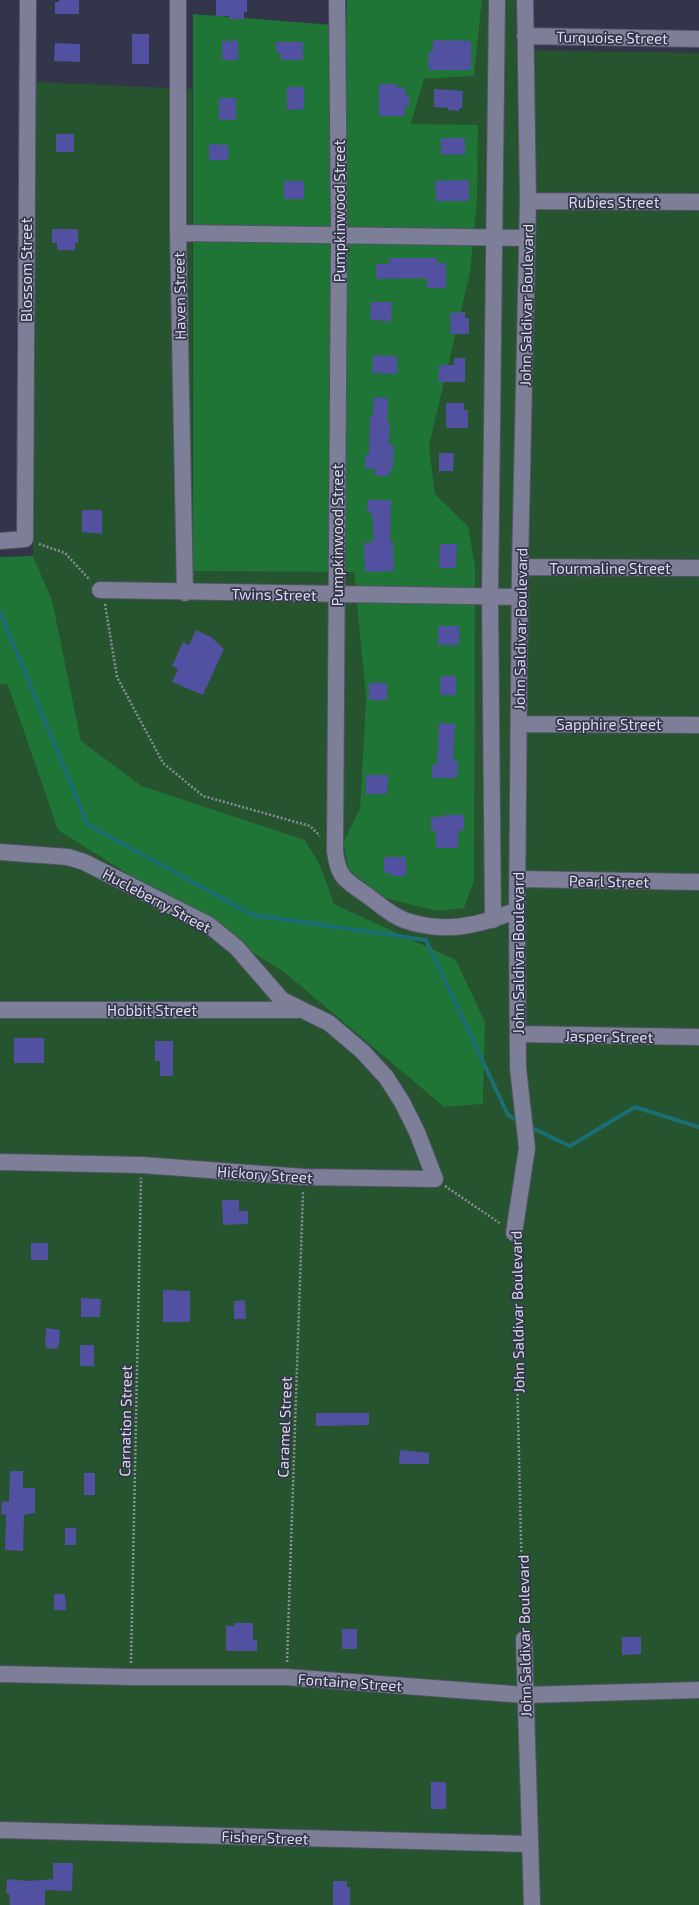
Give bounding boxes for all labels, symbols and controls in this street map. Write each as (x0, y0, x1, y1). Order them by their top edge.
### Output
street label: Turquoise Street (556, 27, 668, 47)
street label: Pumpkinwood Street (330, 140, 348, 282)
street label: Rubies Street (569, 193, 660, 211)
street label: Blossom Street (17, 218, 35, 322)
street label: John Saldivar Boulevard (516, 224, 536, 386)
street label: Haven Street (169, 252, 189, 340)
street label: Pumpkinwood Street (328, 464, 346, 606)
street label: John Saldivar Boulevard (510, 548, 530, 710)
street label: Tourmaline Street (549, 559, 671, 577)
street label: Twins Street (231, 584, 317, 604)
street label: Sapphire Street (556, 715, 662, 733)
street label: Hucleberry Street (100, 864, 214, 936)
street label: Pearl Street (569, 871, 650, 891)
street label: John Saldivar Boulevard (509, 872, 527, 1034)
street label: Hobbit Street (107, 1001, 197, 1019)
street label: Jasper Street (565, 1026, 654, 1046)
street label: Hickory Street (217, 1162, 314, 1186)
street label: John Saldivar Boulevard (507, 1231, 527, 1393)
street label: Carnation Street (115, 1365, 135, 1477)
street label: Caramel Street (273, 1376, 295, 1478)
street label: John Saldivar Boulevard (514, 1555, 534, 1717)
street label: Fontaine Street (297, 1669, 403, 1695)
street label: Fisher Street (221, 1826, 309, 1848)

